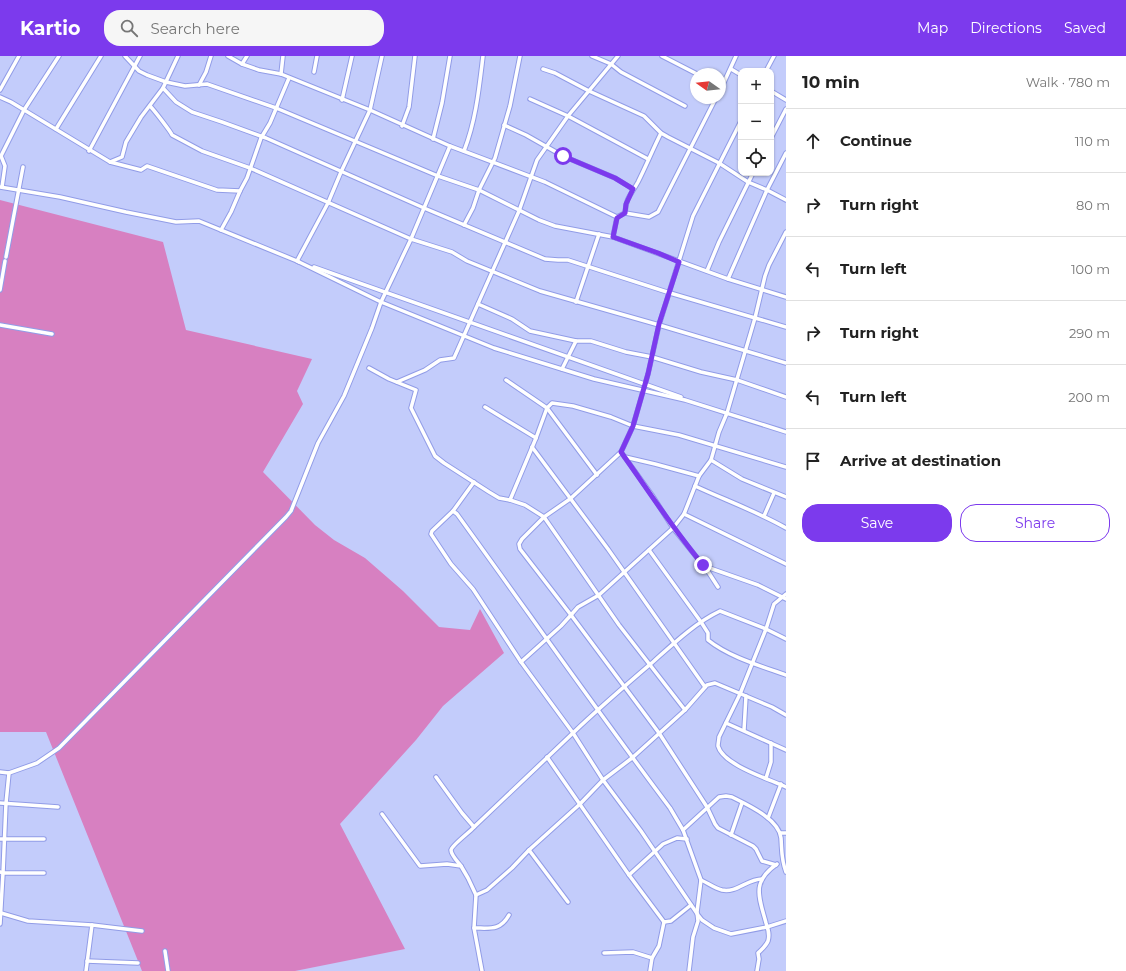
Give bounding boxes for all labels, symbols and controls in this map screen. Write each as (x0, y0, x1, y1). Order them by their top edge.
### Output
search box (104, 10, 384, 46)
text: Kartio (20, 17, 80, 40)
icon: search (118, 17, 140, 39)
text: Search here (150, 19, 240, 38)
text: Map (917, 19, 948, 37)
text: Directions (970, 19, 1042, 37)
text: Saved (1064, 19, 1106, 37)
north arrow (690, 68, 726, 104)
map controls (738, 68, 774, 176)
button: + (738, 68, 774, 104)
text: 10 min (802, 72, 860, 92)
text: Walk · 780 m (1026, 74, 1110, 90)
button: − (738, 104, 774, 140)
icon: ahead (802, 130, 824, 152)
text: Continue (840, 131, 912, 150)
text: 110 m (1075, 133, 1110, 149)
button: locate (738, 140, 774, 176)
route start (554, 147, 572, 165)
icon: right (802, 194, 824, 216)
text: Turn right (840, 195, 919, 214)
text: 80 m (1076, 197, 1110, 213)
icon: left (802, 258, 824, 280)
text: Turn left (840, 259, 907, 278)
text: 100 m (1071, 261, 1110, 277)
icon: right (802, 322, 824, 344)
text: Turn right (840, 323, 919, 342)
text: 290 m (1069, 325, 1110, 341)
icon: left (802, 386, 824, 408)
text: Turn left (840, 387, 907, 406)
text: 200 m (1068, 389, 1110, 405)
icon: arrive (802, 450, 824, 472)
text: Arrive at destination (840, 451, 1001, 470)
button: Save (802, 504, 952, 542)
button: Share (960, 504, 1110, 542)
route end (694, 556, 712, 574)

